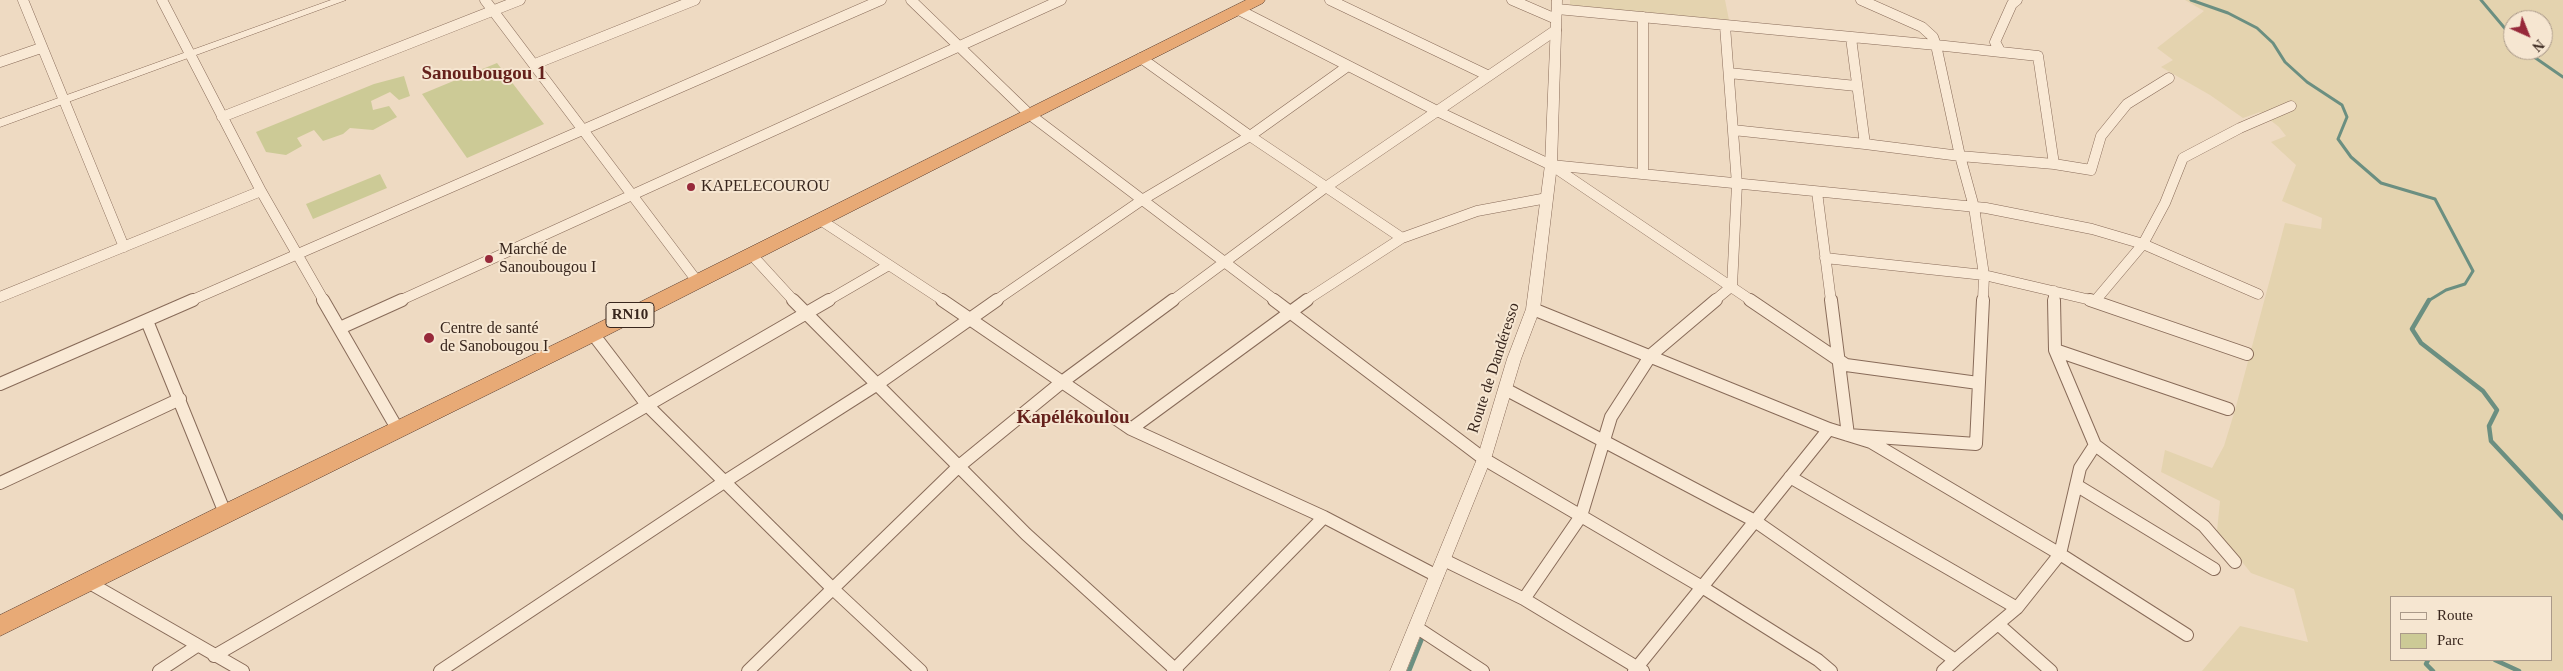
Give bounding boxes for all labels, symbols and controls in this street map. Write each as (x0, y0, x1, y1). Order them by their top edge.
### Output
north arrow (2503, 10, 2553, 60)
text: N (2529, 37, 2547, 54)
district label: Sanoubougou 1 (421, 63, 547, 85)
place label: KAPELECOUROU (701, 177, 830, 197)
marker: KAPELECOUROU (685, 181, 697, 193)
place label: Marché de Sanoubougou I (499, 240, 596, 278)
marker: Marché de Sanoubougou I (483, 253, 495, 265)
street label: Route de Dandéresso (1464, 300, 1524, 436)
road number: RN10 (606, 302, 654, 328)
place label: Centre de santé de Sanobougou I (440, 319, 548, 357)
marker: Centre de santé de Sanobougou I (422, 331, 436, 345)
district label: Kapélékoulou (1017, 407, 1129, 429)
legend (2390, 596, 2553, 661)
text: Route (2437, 607, 2473, 623)
text: Parc (2437, 632, 2464, 648)

